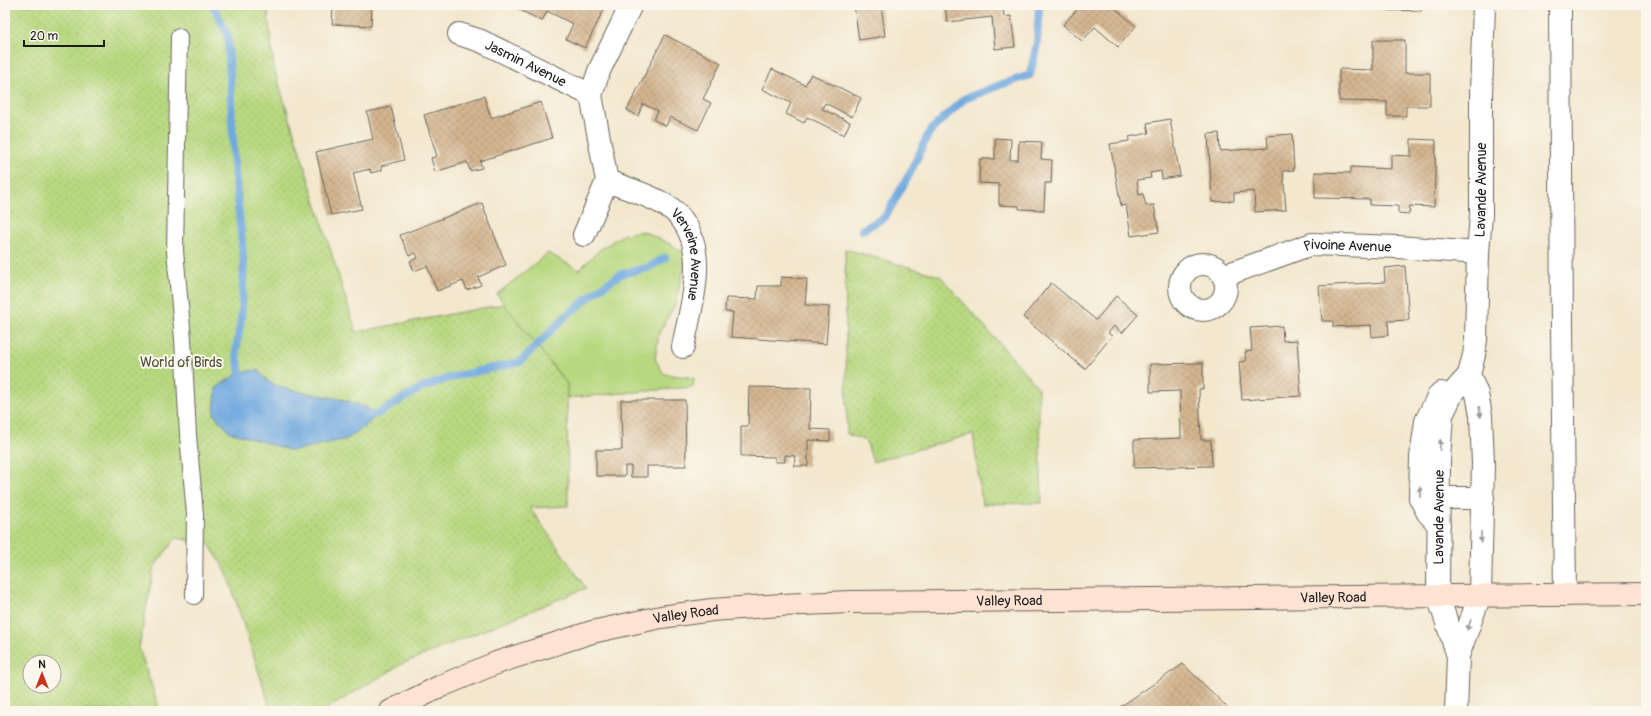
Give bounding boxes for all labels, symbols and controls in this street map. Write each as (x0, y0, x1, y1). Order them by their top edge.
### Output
scale bar (24, 22, 104, 48)
text: 20 m (30, 29, 59, 44)
street label: Jasmin Avenue (482, 36, 569, 91)
street label: Lavande Avenue (1471, 142, 1490, 238)
street label: Verveine Avenue (667, 204, 704, 302)
street label: Pivoine Avenue (1301, 236, 1392, 256)
park label: World of Birds (140, 354, 223, 371)
one-way arrow (1477, 406, 1483, 418)
one-way arrow (1437, 439, 1444, 451)
street label: Lavande Avenue (1430, 470, 1448, 565)
one-way arrow (1417, 486, 1424, 498)
one-way arrow (1478, 531, 1484, 544)
street label: Valley Road (1300, 589, 1367, 606)
street label: Valley Road (976, 592, 1043, 610)
street label: Valley Road (651, 602, 720, 628)
one-way arrow (1465, 620, 1471, 632)
north arrow (22, 654, 62, 694)
text: N (38, 658, 46, 671)

